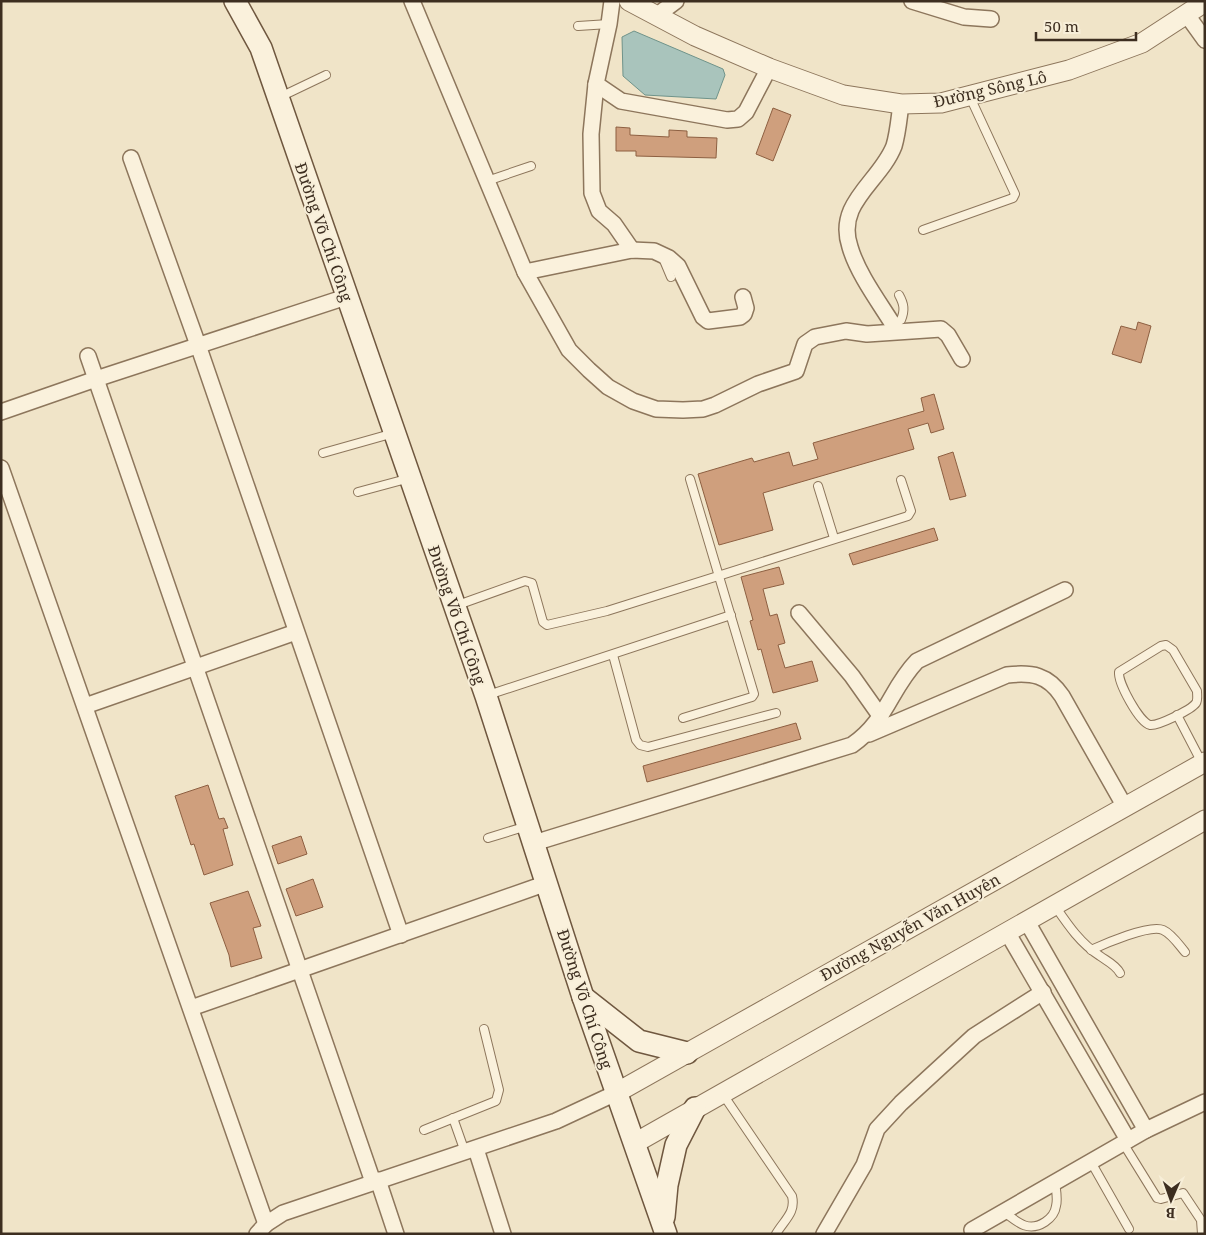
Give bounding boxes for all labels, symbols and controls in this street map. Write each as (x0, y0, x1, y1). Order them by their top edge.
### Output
scale bar (1036, 10, 1136, 42)
text: 50 m (1044, 16, 1079, 36)
street label: Đường Sông Lô (931, 65, 1049, 113)
street label: Đường Võ Chí Công (290, 159, 358, 305)
street label: Đường Võ Chí Công (423, 542, 491, 688)
street label: Đường Nguyễn Văn Huyên (816, 868, 1004, 986)
street label: Đường Võ Chí Công (552, 926, 618, 1072)
north arrow (1146, 1175, 1196, 1225)
text: B (1165, 1204, 1176, 1223)

